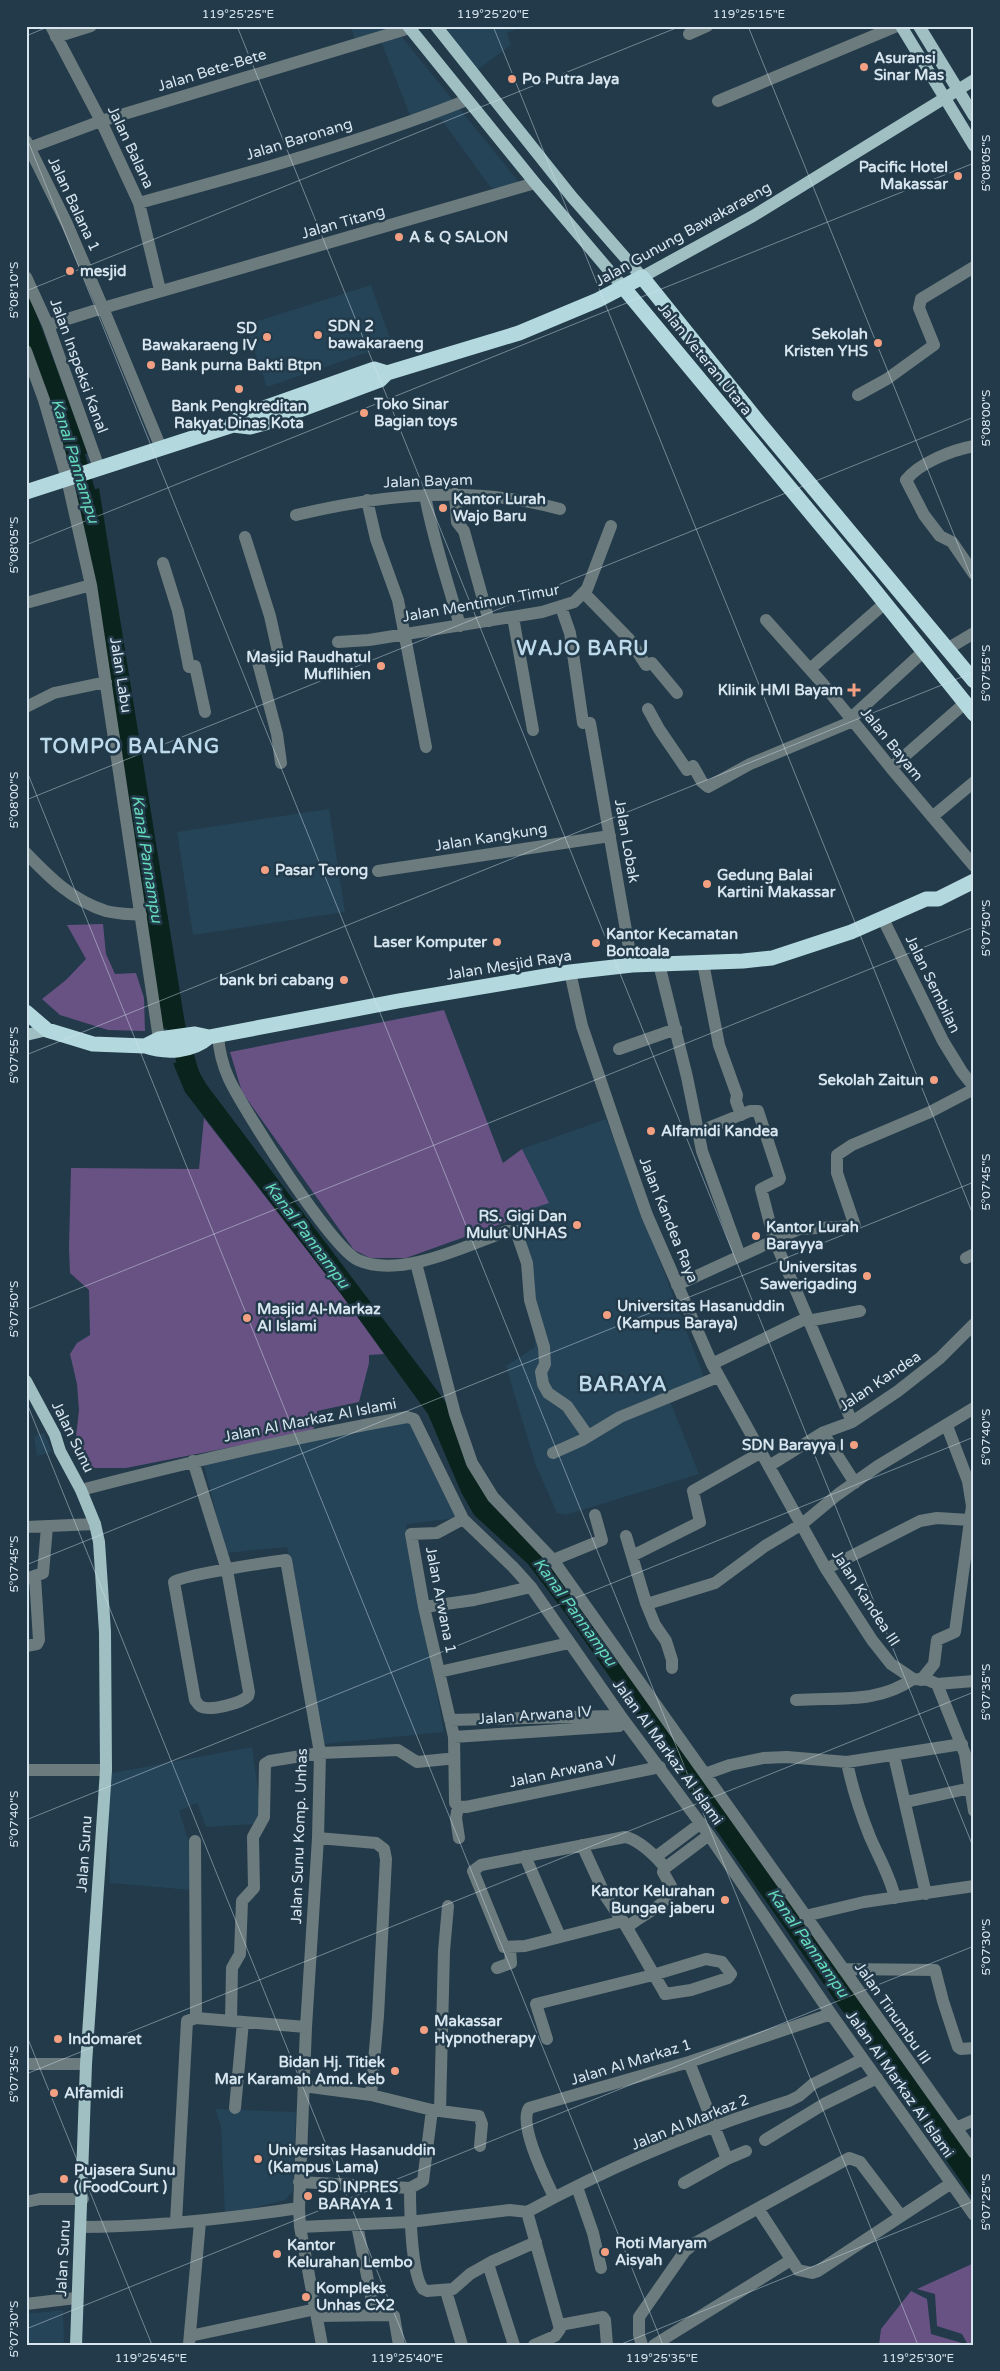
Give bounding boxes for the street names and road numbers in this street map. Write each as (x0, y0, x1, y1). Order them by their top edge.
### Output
street label: Jalan Bete-Bete (156, 45, 268, 95)
street label: Jalan Balana (104, 103, 158, 191)
street label: Jalan Baronang (244, 114, 354, 164)
street label: Jalan Balana 1 (44, 154, 104, 254)
street label: Jalan Gunung Bawakaraeng (592, 178, 774, 290)
street label: Jalan Titang (299, 201, 387, 243)
street label: Jalan Inspeksi Kanal (46, 296, 112, 436)
street label: Jalan Veteran Utara (654, 299, 756, 419)
street label: Jalan Bayam (383, 470, 473, 492)
street label: Jalan Mentimun Timur (401, 580, 561, 626)
street label: Jalan Labu (106, 636, 136, 714)
street label: Jalan Bayam (857, 704, 927, 784)
street label: Jalan Lobak (611, 798, 643, 884)
street label: Jalan Kangkung (433, 819, 549, 855)
street label: Jalan Sembilan (902, 932, 964, 1036)
street label: Jalan Mesjid Raya (445, 946, 573, 984)
street label: Jalan Kandea Raya (636, 1155, 702, 1285)
street label: Jalan Kandea (836, 1347, 924, 1415)
street label: Jalan Al Markaz Al Islami (222, 1394, 398, 1446)
street label: Jalan Sunu (48, 1398, 98, 1476)
street label: Jalan Arwana 1 (422, 1545, 460, 1655)
street label: Jalan Kandea III (828, 1546, 904, 1650)
street label: Jalan Al Markaz Al Islami (609, 1676, 727, 1828)
street label: Jalan Arwana IV (478, 1702, 593, 1728)
street label: Jalan Sunu Komp. Unhas (287, 1748, 311, 1924)
street label: Jalan Arwana V (508, 1751, 619, 1791)
street label: Jalan Sunu (72, 1815, 96, 1893)
street label: Jalan Tinumbu III (851, 1958, 935, 2068)
street label: Jalan Al Markaz Al Islami (842, 2007, 958, 2161)
street label: Jalan Al Markaz 1 (568, 2035, 694, 2089)
street label: Jalan Al Markaz 2 (629, 2090, 751, 2154)
street label: Jalan Sunu (52, 2219, 74, 2297)

